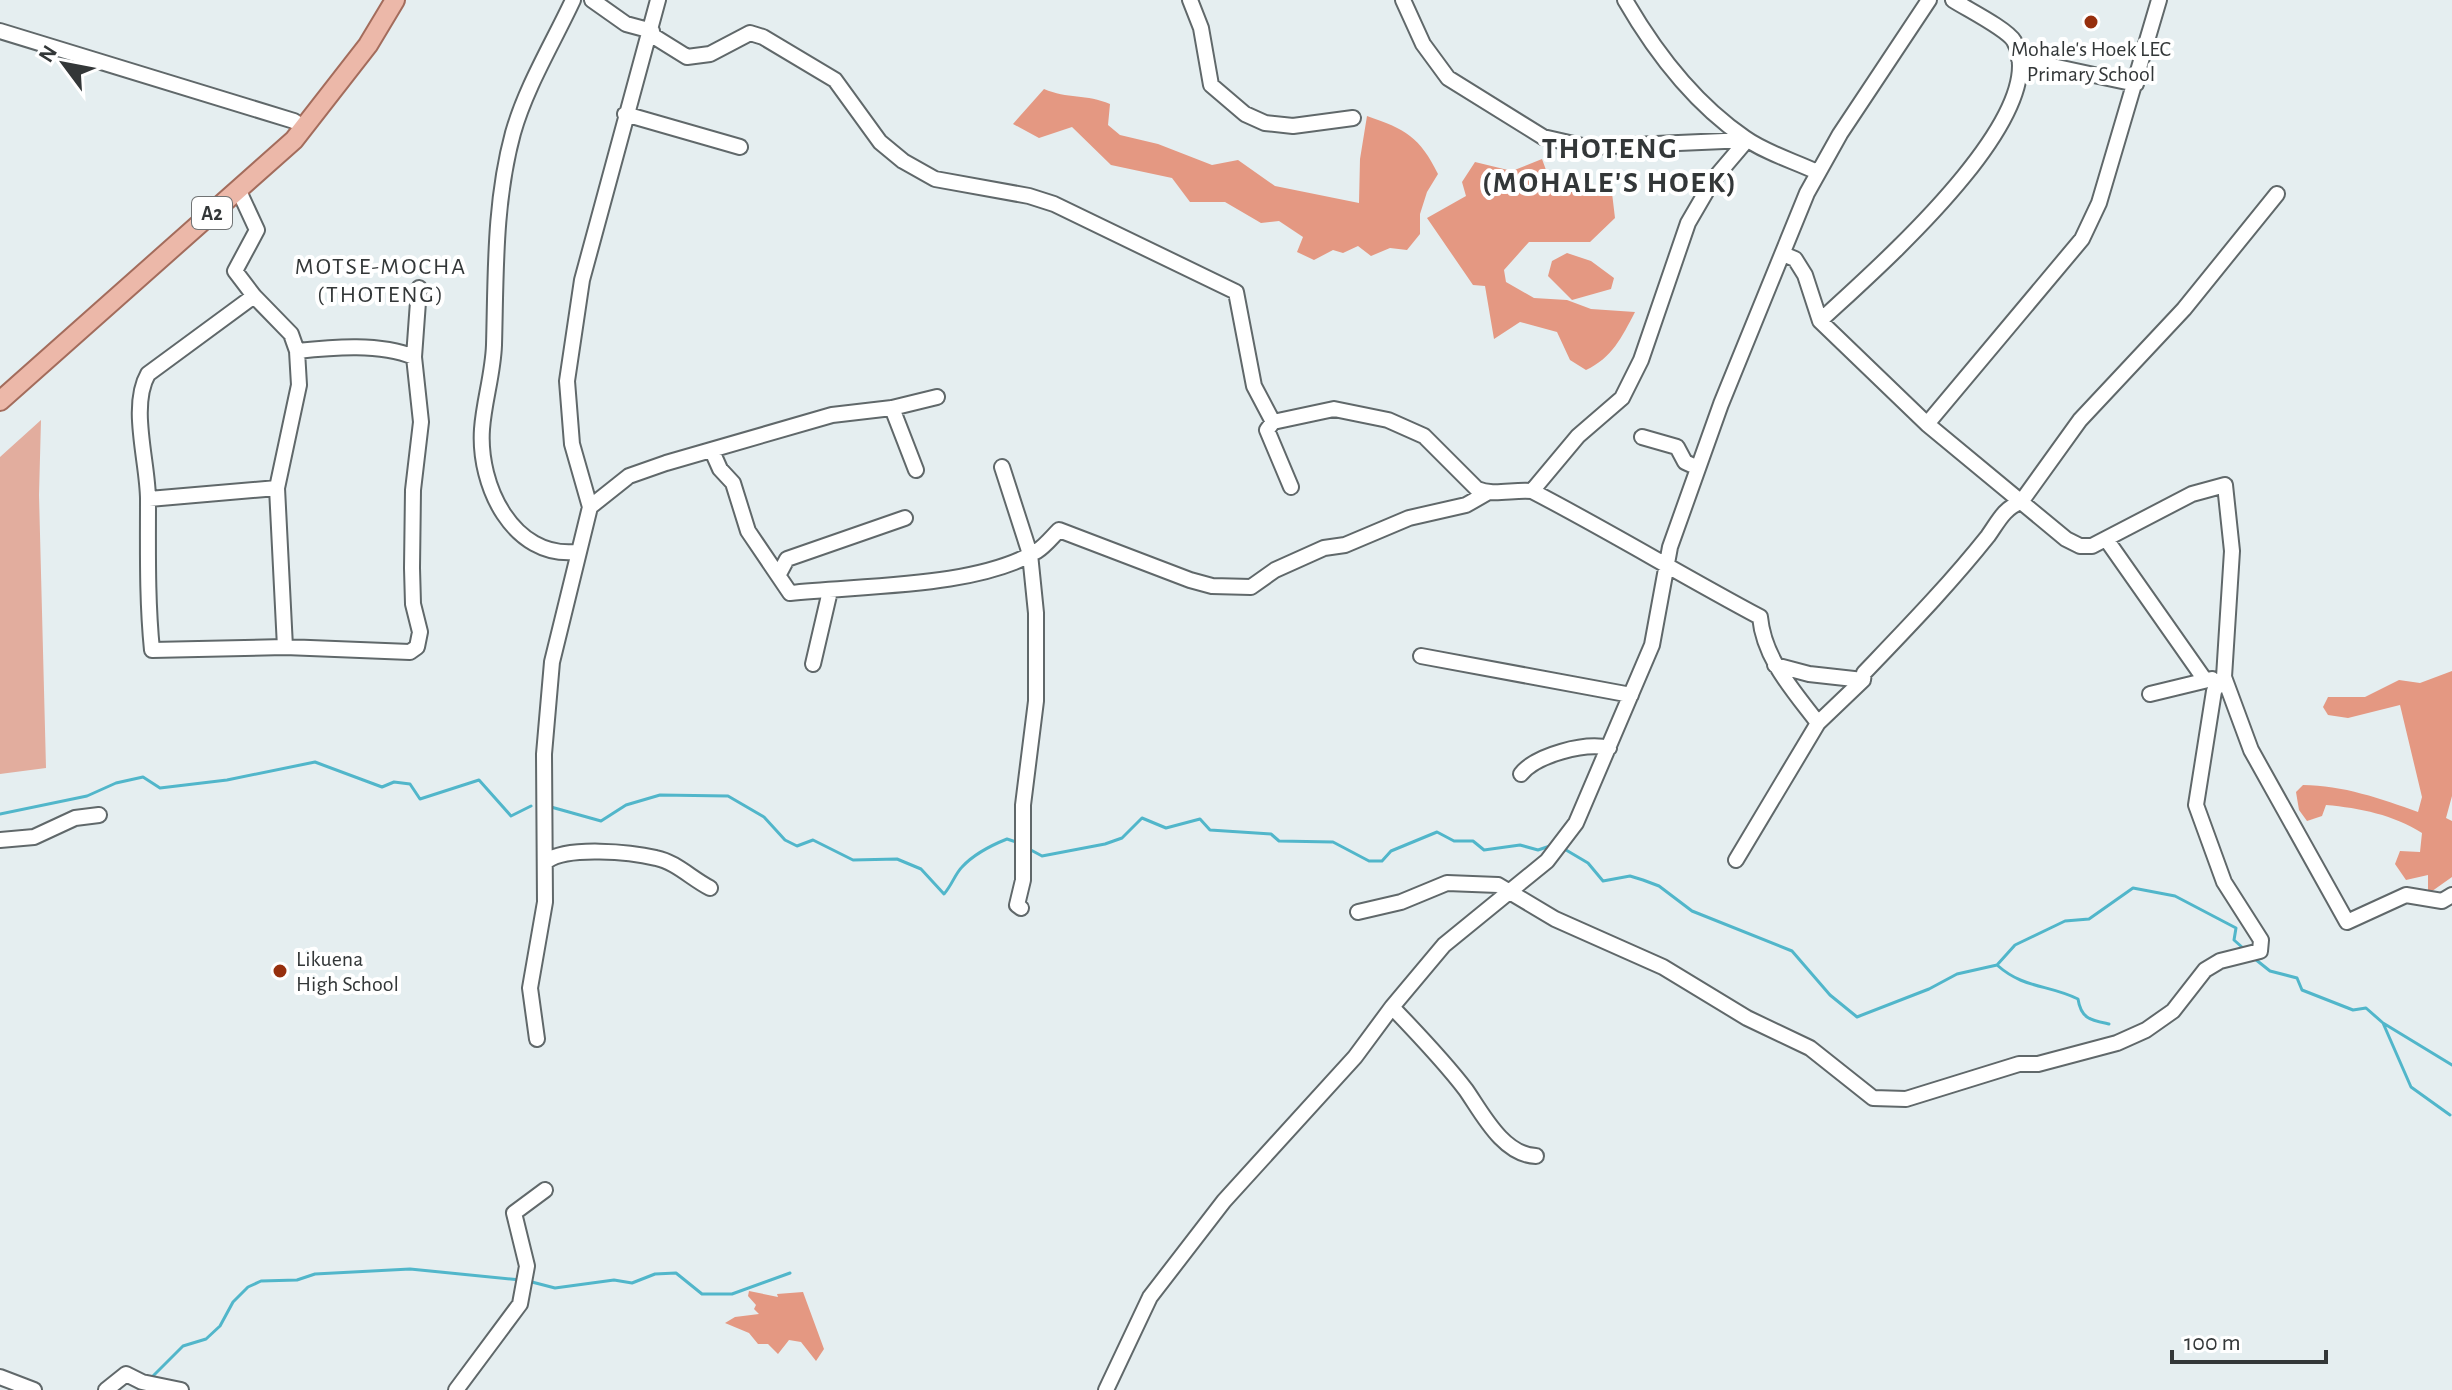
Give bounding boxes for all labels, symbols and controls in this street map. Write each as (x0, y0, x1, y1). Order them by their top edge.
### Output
marker: Mohale's Hoek LEC Primary School (2082, 13, 2100, 31)
north arrow (24, 24, 104, 104)
place label: Mohale's Hoek LEC Primary School (2011, 38, 2171, 85)
text: N (35, 42, 61, 66)
district label: THOTENG (MOHALE'S HOEK) (1482, 134, 1738, 198)
road number: A2 (192, 197, 232, 229)
district label: MOTSE-MOCHA (THOTENG) (295, 255, 467, 307)
place label: Likuena High School (296, 948, 399, 995)
marker: Likuena High School (271, 962, 289, 980)
scale bar (2172, 1314, 2326, 1364)
text: 100 m (2184, 1331, 2241, 1355)

